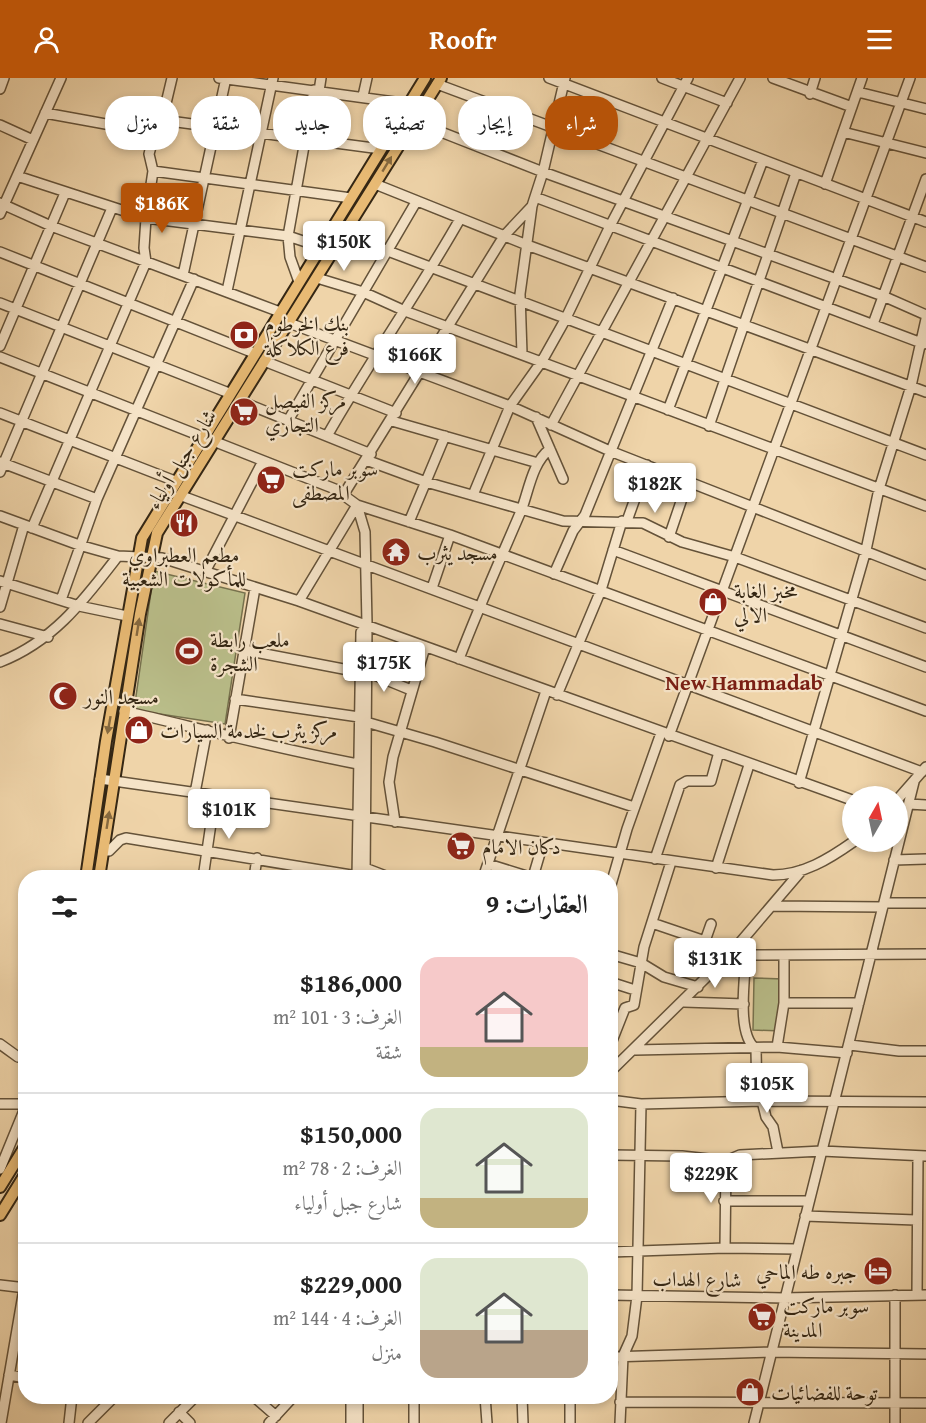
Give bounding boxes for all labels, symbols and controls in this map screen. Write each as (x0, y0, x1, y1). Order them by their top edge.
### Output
text: Roofr (429, 19, 497, 59)
icon: person (30, 23, 63, 56)
icon: menu (863, 23, 896, 56)
chip: منزل (105, 96, 179, 150)
chip: شقة (191, 96, 261, 150)
chip: جديد (273, 96, 351, 150)
chip: تصفية (363, 96, 446, 150)
chip: إيجار (458, 96, 533, 150)
chip: شراء (545, 96, 618, 150)
one-way arrow (381, 156, 392, 172)
pin: $186K (120, 183, 204, 234)
text: $186K (135, 188, 189, 217)
pin: $150K (302, 221, 386, 272)
text: $150K (317, 226, 371, 255)
place label: بنك الخرطوم فرع الكلاكلة (264, 308, 349, 366)
bank icon: بنك الخرطوم فرع الكلاكلة (228, 319, 260, 351)
pin: $166K (373, 334, 457, 385)
text: $166K (388, 339, 442, 368)
place label: مركز الفيصل التجاري (265, 385, 346, 441)
supermarket icon: مركز الفيصل التجاري (228, 396, 260, 428)
street label: شارع جبل أولياء (138, 403, 227, 517)
place label: سوبر ماركت المصطفى (292, 453, 378, 508)
pin: $182K (613, 463, 697, 514)
supermarket icon: سوبر ماركت المصطفى (255, 464, 287, 496)
text: $182K (628, 468, 682, 497)
restaurant icon: مطعم العطبراوي للمأكولات الشعبية (168, 507, 200, 539)
temple icon: مسجد يثرب (380, 536, 412, 568)
place label: مسجد يثرب (417, 537, 498, 568)
place label: مطعم العطبراوي للمأكولات الشعبية (122, 539, 246, 594)
place label: مخبز الغابة الالي (734, 575, 798, 632)
shop icon: مخبز الغابة الالي (697, 586, 729, 618)
one-way arrow (133, 617, 142, 636)
place label: ملعب رابطة الشجرة (210, 624, 290, 679)
sports icon: ملعب رابطة الشجرة (173, 635, 205, 667)
pin: $175K (342, 642, 426, 693)
text: $175K (357, 647, 411, 676)
district label: New Hammadab (665, 666, 823, 698)
mosque icon: مسجد النور (47, 680, 79, 712)
place label: مسجد النور (82, 681, 159, 712)
shop icon: مركز يثرب لخدمة السيارات (123, 714, 155, 746)
place label: مركز يثرب لخدمة السيارات (160, 715, 337, 746)
one-way arrow (104, 716, 113, 735)
north arrow (842, 786, 908, 852)
map controls (842, 786, 908, 852)
pin: $101K (187, 789, 271, 840)
text: $101K (202, 794, 256, 823)
one-way arrow (104, 810, 113, 829)
supermarket icon: دكان الامام (445, 830, 477, 862)
place label: دكان الامام (482, 831, 561, 865)
text: العقارات: 9 (486, 884, 588, 923)
icon: filters (48, 890, 81, 923)
pin: $131K (673, 938, 757, 989)
text: $131K (688, 943, 742, 972)
text: $186,000 (300, 963, 402, 1002)
icon: home (468, 981, 540, 1053)
text: الغرف: 3 · 101 m² (273, 1002, 402, 1031)
text: شقة (376, 1037, 402, 1066)
pin: $105K (725, 1063, 809, 1114)
text: $105K (740, 1068, 794, 1097)
text: $150,000 (300, 1114, 402, 1153)
icon: home (468, 1132, 540, 1204)
text: الغرف: 2 · 78 m² (283, 1153, 402, 1182)
pin: $229K (669, 1153, 753, 1204)
text: $229K (684, 1158, 738, 1187)
text: شارع جبل أولياء (294, 1188, 402, 1217)
hotel icon: جبره طه الماحي (862, 1255, 894, 1287)
place label: جبره طه الماحي (756, 1256, 857, 1289)
street label: شارع الهداب (652, 1263, 742, 1298)
text: $229,000 (300, 1264, 402, 1303)
icon: home (468, 1282, 540, 1354)
place label: سوبر ماركت المدينة (783, 1290, 869, 1345)
supermarket icon: سوبر ماركت المدينة (746, 1301, 778, 1333)
text: الغرف: 4 · 144 m² (273, 1303, 402, 1332)
text: منزل (371, 1338, 402, 1367)
shop icon: توحة للفضائيات (734, 1376, 766, 1408)
place label: توحة للفضائيات (771, 1377, 879, 1408)

